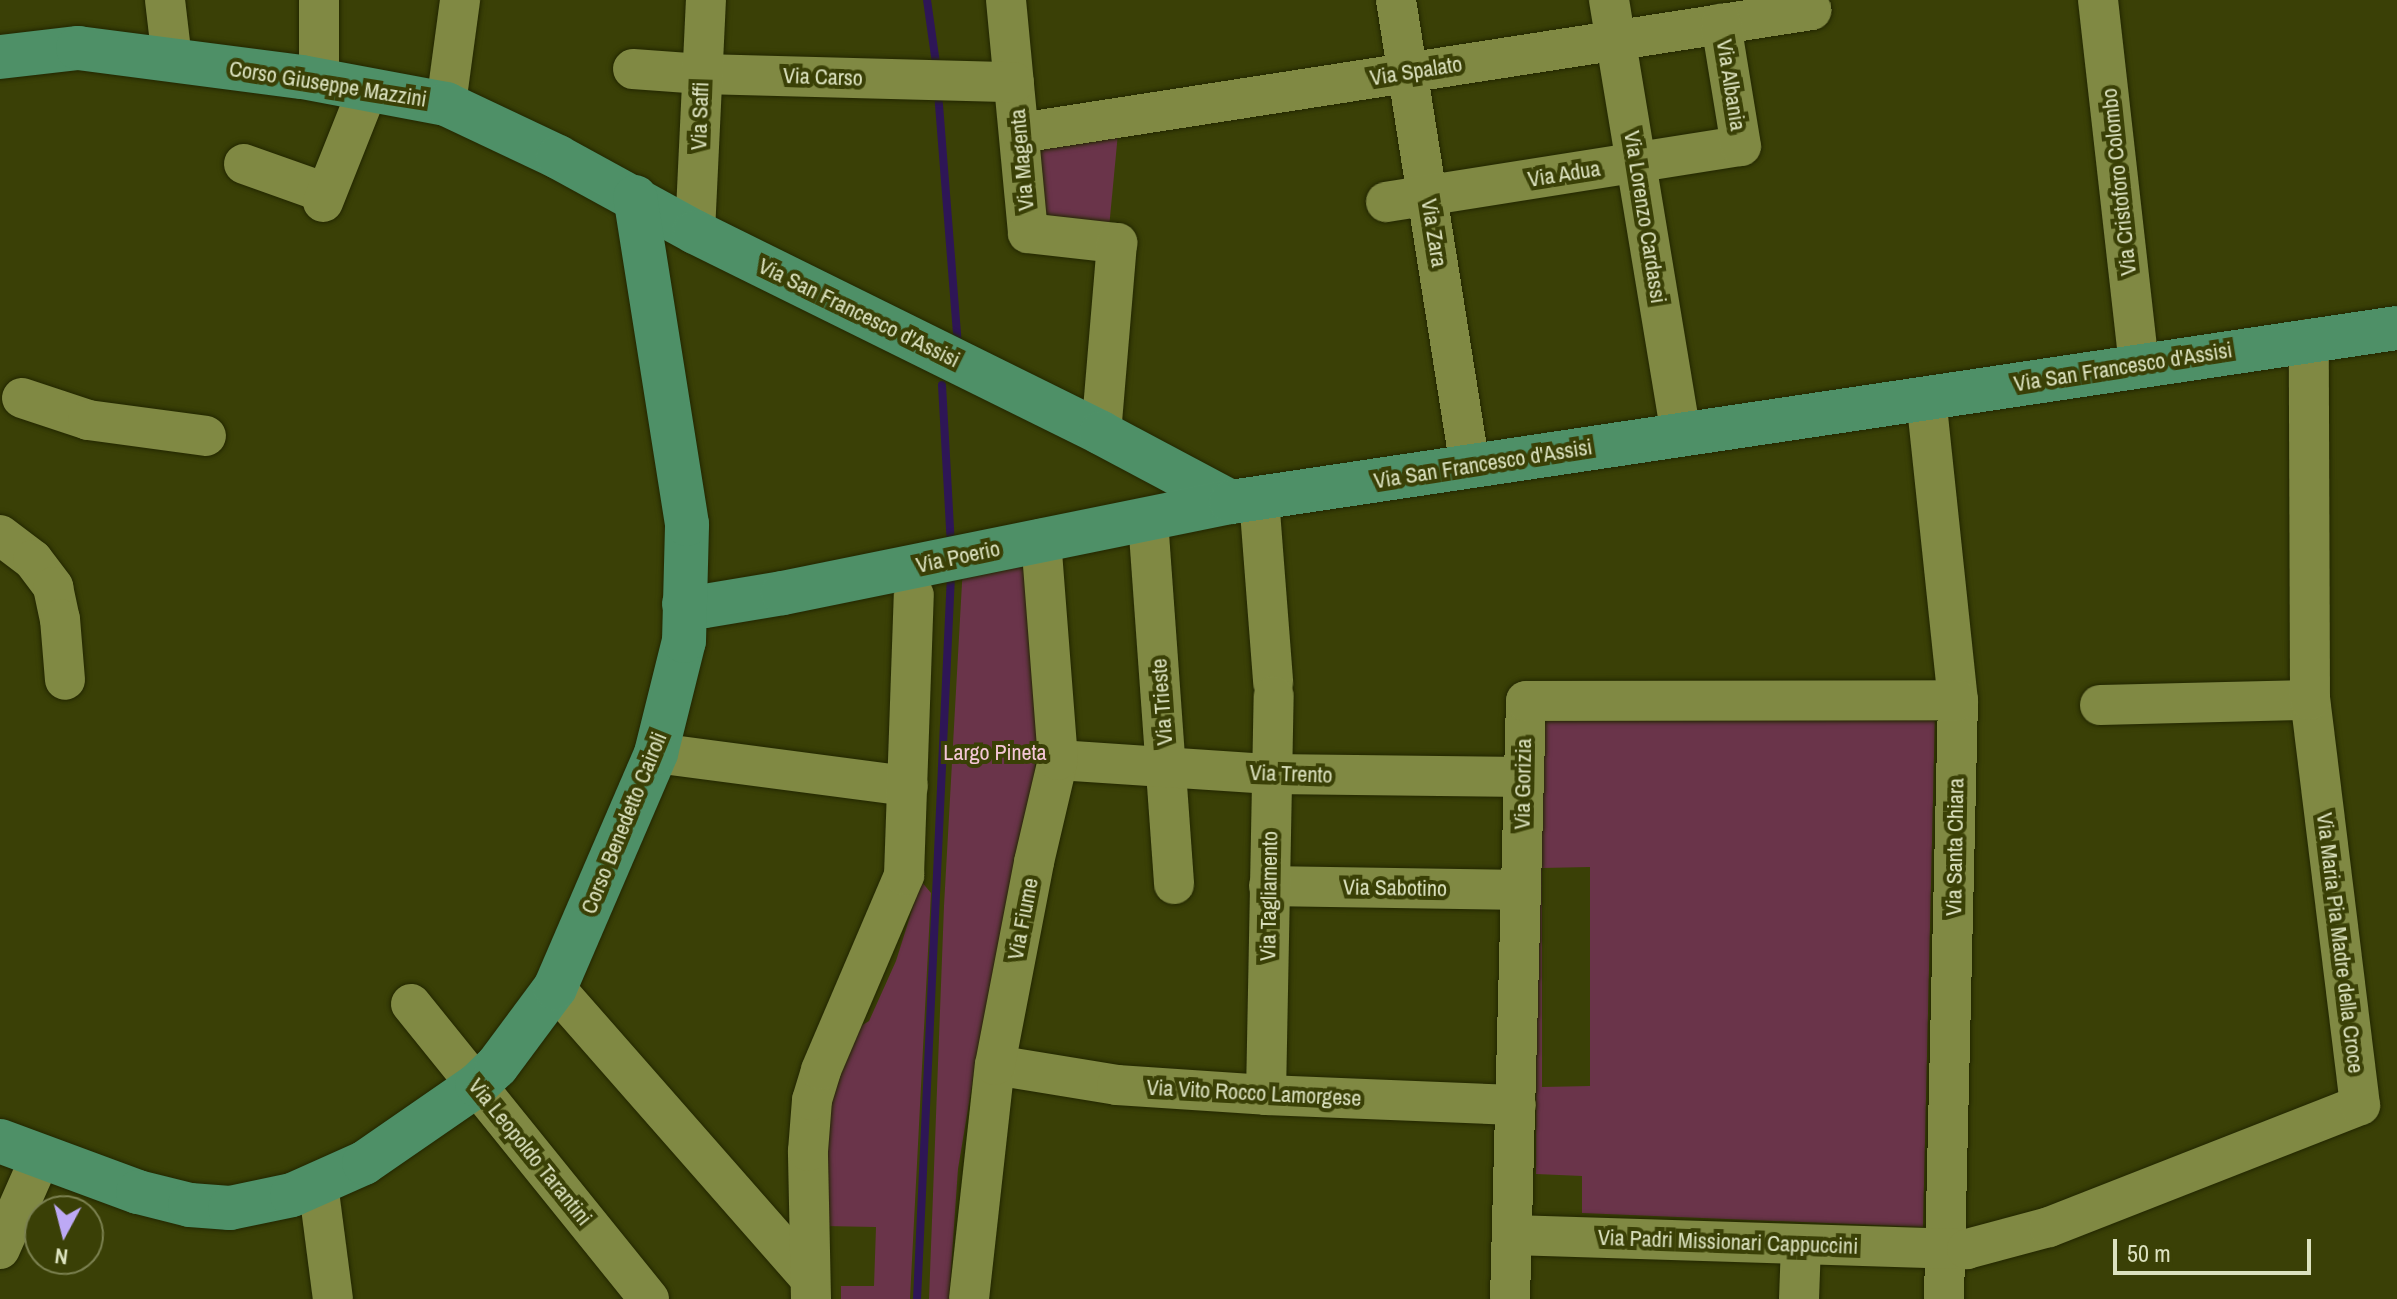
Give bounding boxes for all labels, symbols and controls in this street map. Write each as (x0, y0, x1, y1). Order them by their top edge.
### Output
street label: Via Albania (1711, 37, 1751, 133)
street label: Via Spalato (1368, 51, 1464, 91)
street label: Corso Giuseppe Mazzini (227, 55, 429, 113)
street label: Via Carso (783, 62, 863, 92)
street label: Via Saffi (686, 81, 714, 151)
street label: Via Cristoforo Colombo (2096, 87, 2142, 277)
street label: Via Magenta (1004, 108, 1040, 212)
street label: Via Lorenzo Cardassi (1618, 129, 1672, 305)
street label: Via Adua (1525, 155, 1603, 193)
street label: Via Zara (1416, 197, 1452, 269)
street label: Via San Francesco d'Assisi (754, 253, 964, 373)
street label: Via San Francesco d'Assisi (2012, 337, 2234, 397)
street label: Via San Francesco d'Assisi (1372, 434, 1594, 494)
street label: Via Poerio (914, 535, 1002, 579)
street label: Via Trieste (1146, 658, 1178, 746)
street label: Corso Benedetto Cairoli (576, 728, 672, 918)
street label: Via Gorizia (1509, 738, 1537, 830)
park label: Largo Pineta (943, 740, 1047, 766)
street label: Via Trento (1249, 759, 1333, 789)
street label: Via Santa Chiara (1941, 778, 1969, 916)
street label: Via Maria Pia Madre della Croce (2311, 811, 2369, 1075)
street label: Via Tagliamento (1255, 831, 1283, 961)
street label: Via Sabotino (1343, 874, 1447, 902)
street label: Via Fiume (1002, 876, 1044, 962)
street label: Via Leopoldo Tarantini (463, 1073, 597, 1231)
street label: Via Vito Rocco Lamorgese (1146, 1074, 1362, 1112)
north arrow (24, 1195, 104, 1275)
scale bar (2117, 1223, 2315, 1273)
street label: Via Padri Missionari Cappuccini (1597, 1224, 1859, 1260)
text: 50 m (2127, 1237, 2171, 1269)
text: N (53, 1241, 70, 1273)

